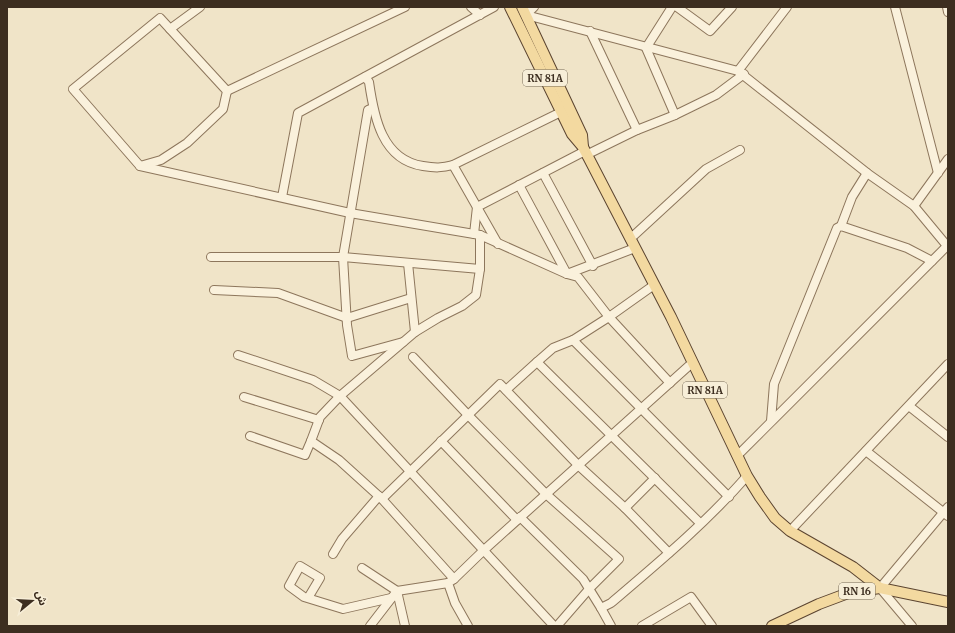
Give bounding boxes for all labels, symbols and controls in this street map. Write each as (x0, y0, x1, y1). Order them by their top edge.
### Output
road number: RN 81A (523, 70, 567, 86)
road number: RN 81A (683, 382, 727, 398)
north arrow (12, 581, 52, 621)
road number: RN 16 (839, 583, 875, 599)
text: ش (33, 589, 50, 607)

